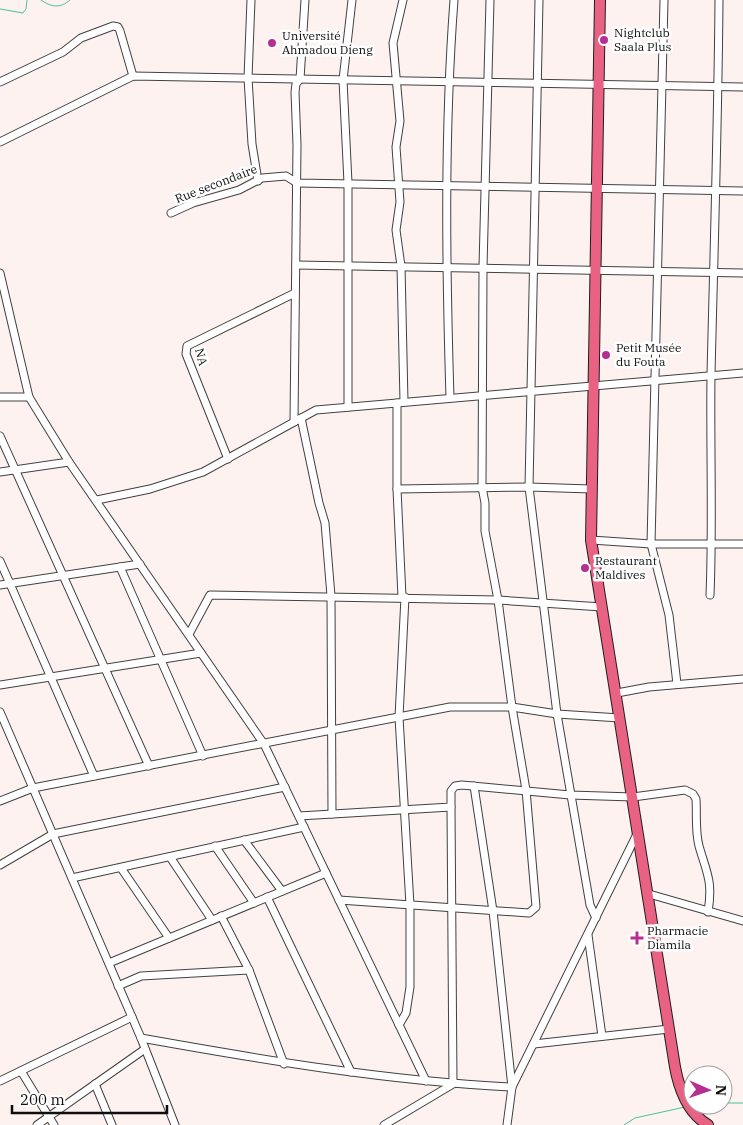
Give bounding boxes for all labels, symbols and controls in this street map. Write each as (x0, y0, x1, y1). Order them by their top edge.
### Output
place label: Nightclub Saala Plus (614, 25, 672, 54)
place label: Université Ahmadou Dieng (282, 28, 373, 57)
marker: Nightclub Saala Plus (598, 34, 610, 46)
marker: Université Ahmadou Dieng (266, 37, 278, 49)
street label: Rue secondaire (173, 161, 259, 206)
place label: Petit Musée du Fouta (616, 340, 681, 369)
street label: NA (192, 347, 211, 368)
marker: Petit Musée du Fouta (600, 349, 612, 361)
place label: Restaurant Maldives (595, 553, 657, 582)
marker: Restaurant Maldives (579, 562, 591, 574)
place label: Pharmacie Diamila (647, 923, 708, 952)
marker: Pharmacie Diamila (631, 932, 643, 944)
north arrow (683, 1065, 733, 1115)
scale bar (12, 1082, 168, 1114)
text: N (712, 1085, 730, 1096)
text: 200 m (20, 1090, 65, 1109)

